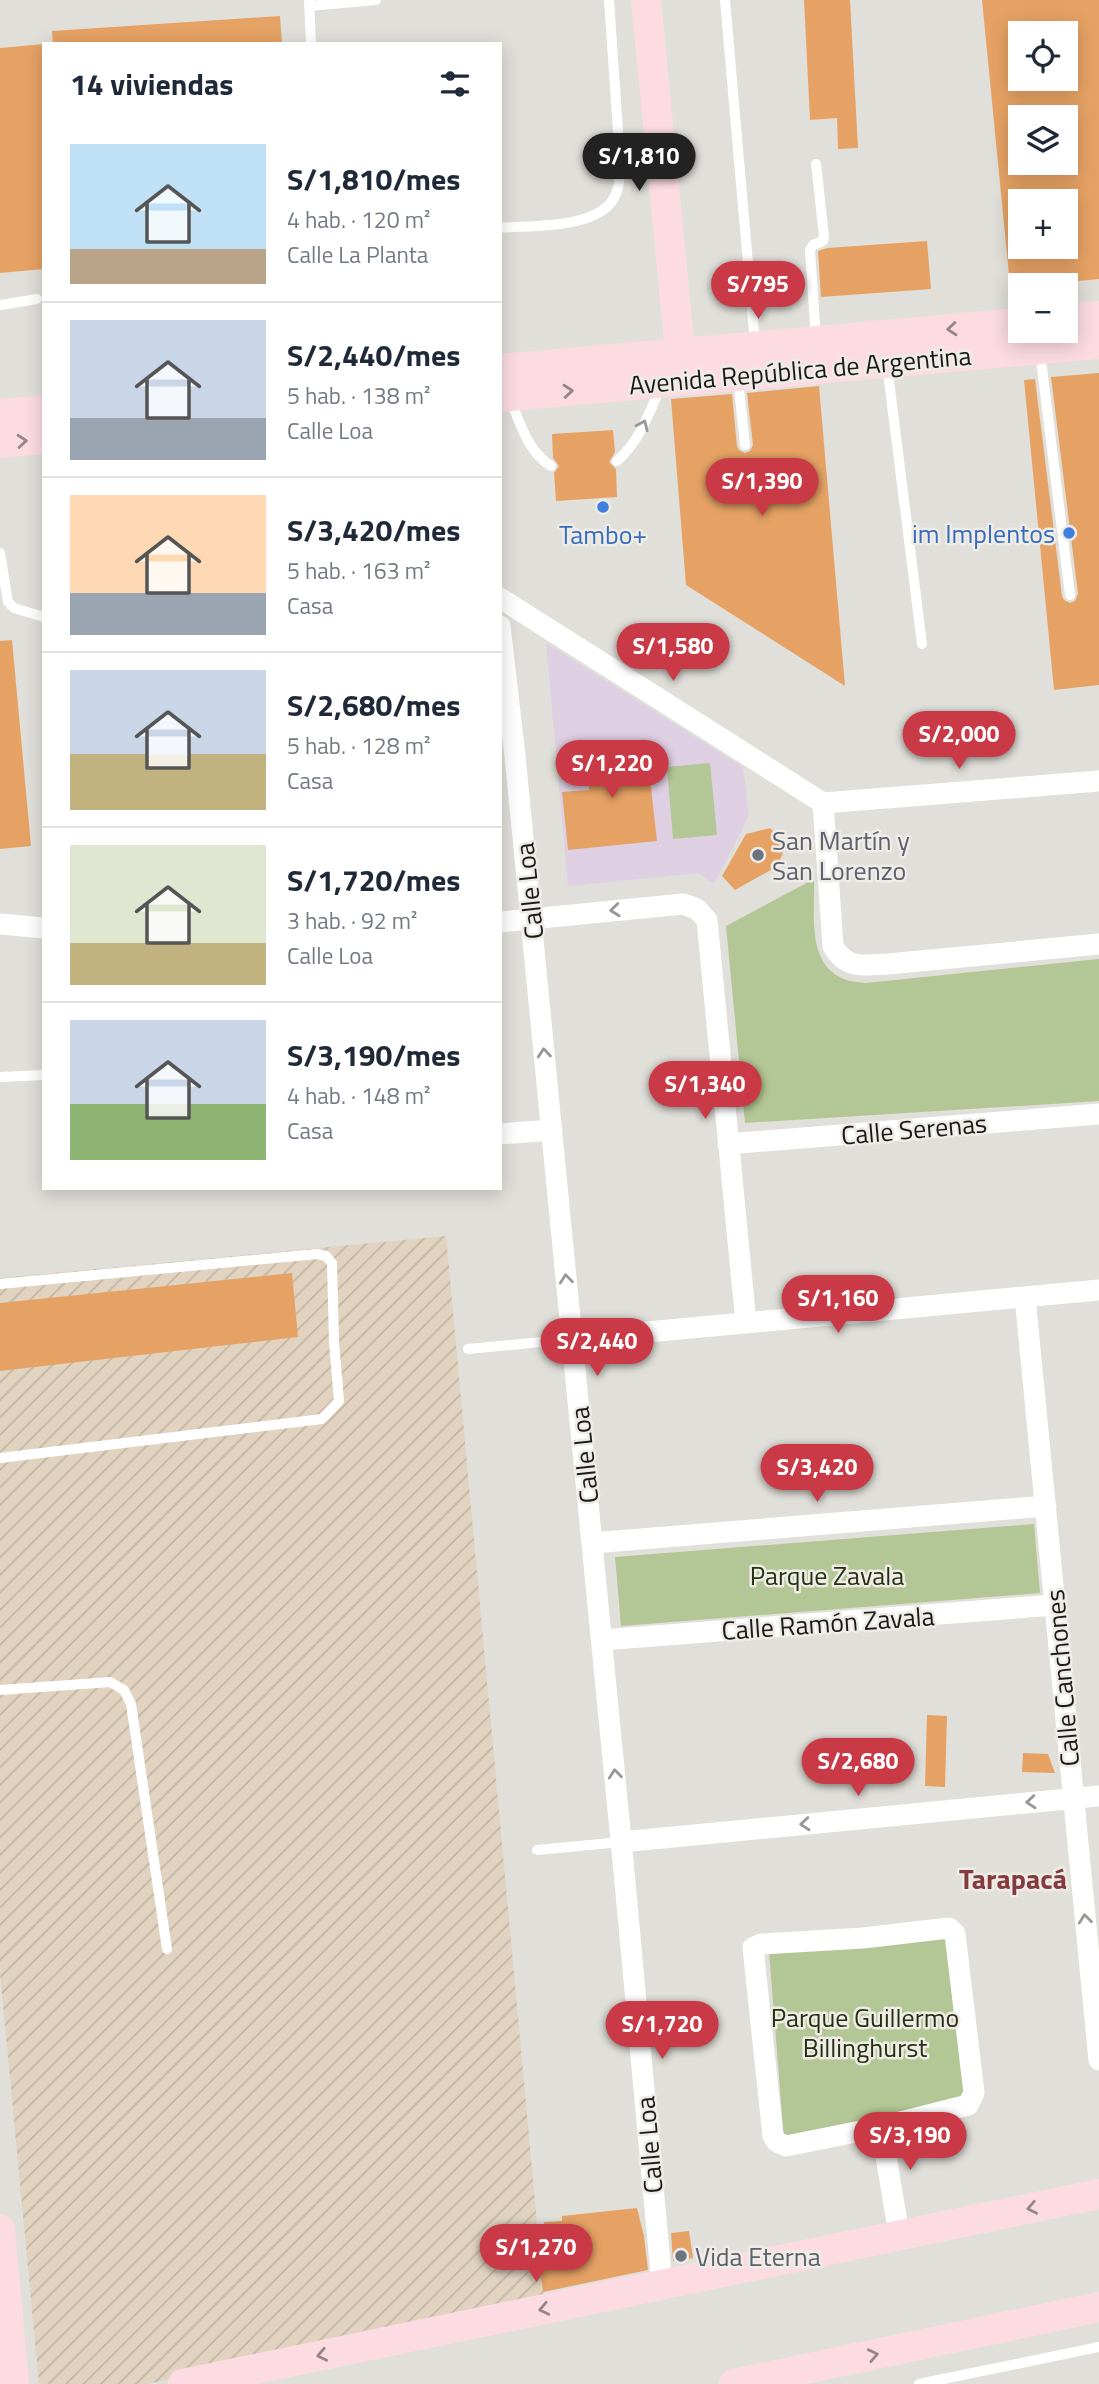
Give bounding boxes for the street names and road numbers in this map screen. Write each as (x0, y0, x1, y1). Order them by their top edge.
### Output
street label: Avenida República de Argentina (627, 336, 973, 404)
street label: Calle Loa (505, 841, 553, 941)
street label: Calle Serenas (839, 1103, 989, 1155)
street label: Calle Loa (560, 1405, 608, 1505)
street label: Calle Canchones (1035, 1588, 1089, 1768)
street label: Calle Ramón Zavala (720, 1596, 936, 1650)
street label: Calle Loa (625, 2095, 673, 2195)

